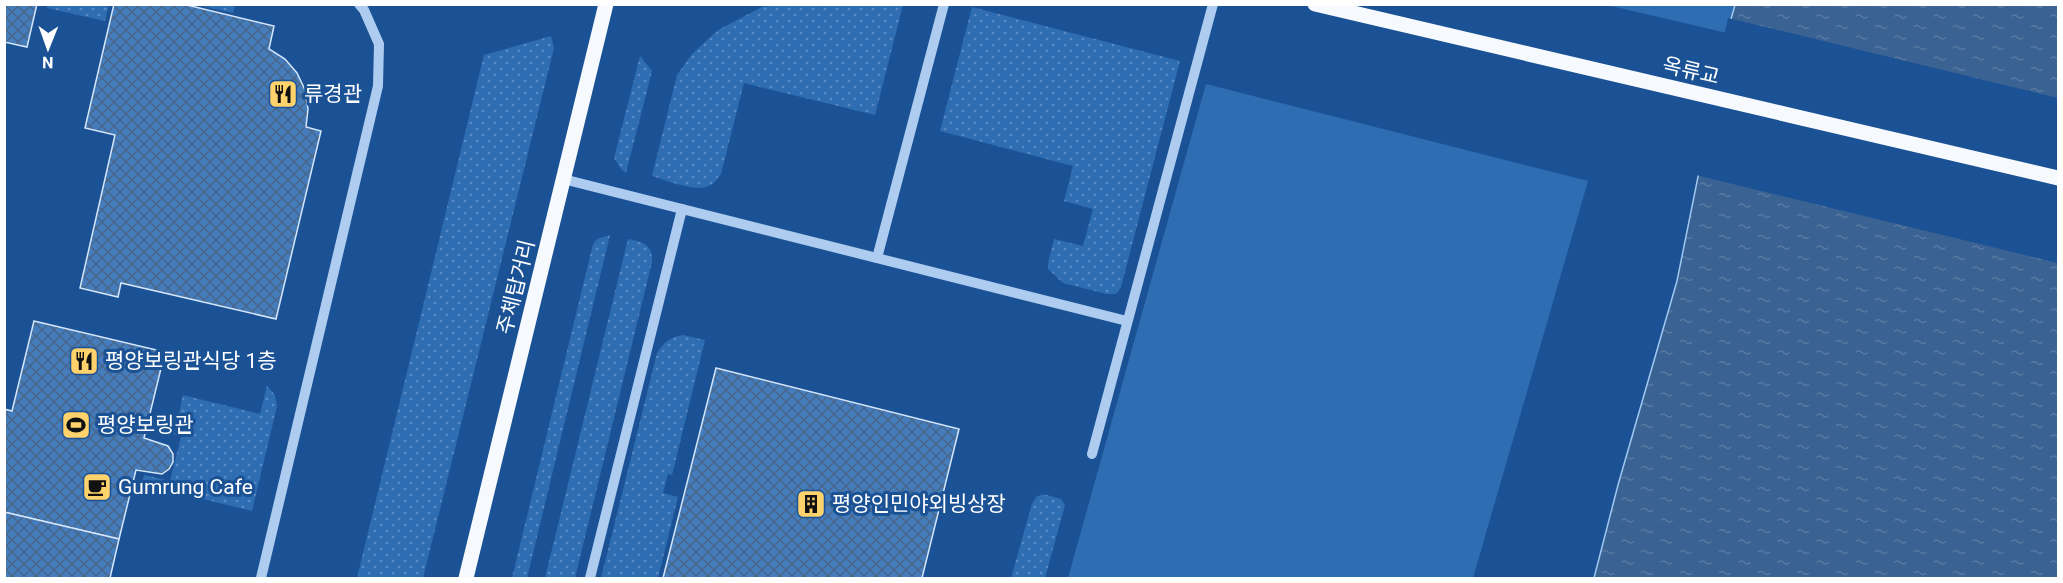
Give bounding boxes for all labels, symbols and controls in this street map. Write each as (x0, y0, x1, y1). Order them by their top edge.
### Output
north arrow (18, 18, 78, 78)
text: N (42, 53, 54, 72)
street label: 옥류교 (1660, 53, 1722, 89)
restaurant icon: 류경관 (267, 78, 299, 110)
place label: 류경관 (304, 82, 362, 106)
street label: 주체탑거리 (493, 237, 539, 337)
restaurant icon: 평양보링관식당 1층 (68, 345, 100, 377)
place label: 평양보링관식당 1층 (105, 349, 277, 373)
sports icon: 평양보링관 (60, 409, 92, 441)
place label: 평양보링관 (97, 413, 194, 437)
cafe icon: Gumrung Cafe (81, 471, 113, 503)
place label: Gumrung Cafe (118, 475, 253, 499)
building icon: 평양인민야외빙상장 (795, 488, 827, 520)
place label: 평양인민야외빙상장 (832, 492, 1006, 516)

